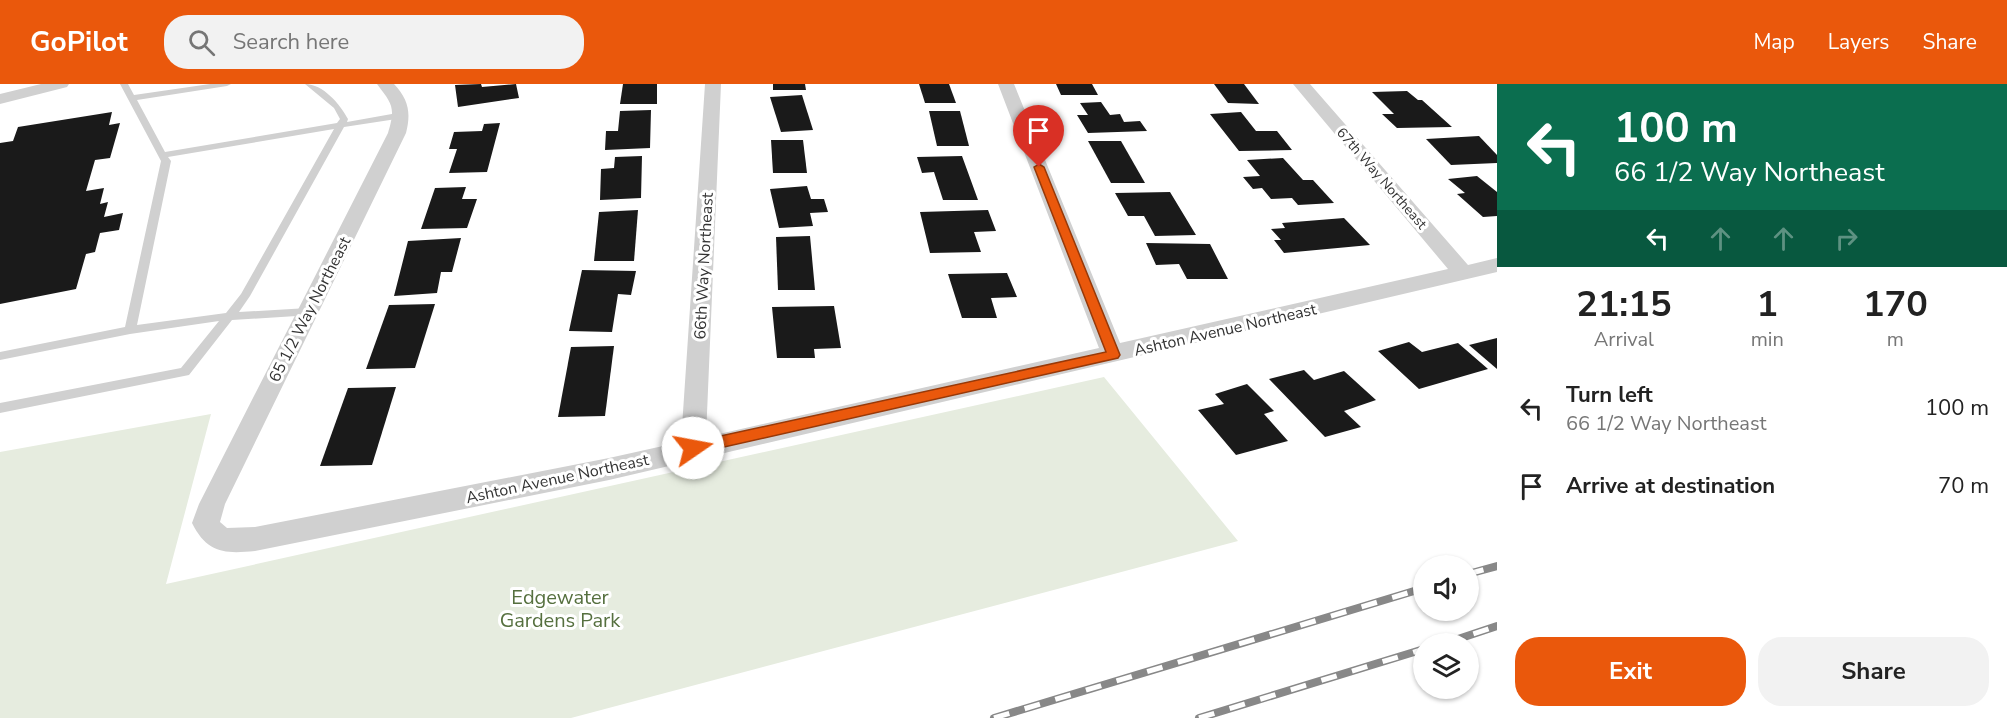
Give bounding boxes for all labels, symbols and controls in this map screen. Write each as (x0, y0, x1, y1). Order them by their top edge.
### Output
search box (164, 15, 584, 69)
text: GoPilot (30, 23, 128, 61)
icon: search (185, 26, 218, 59)
text: Search here (233, 27, 349, 57)
text: Map (1753, 28, 1795, 56)
text: Layers (1828, 28, 1889, 56)
text: Share (1922, 28, 1977, 56)
text: 100 m (1614, 100, 1738, 157)
pin (1013, 105, 1064, 167)
icon: left (1515, 108, 1593, 186)
icon: arrive (1022, 114, 1055, 147)
street label: 67th Way Northeast (1332, 123, 1431, 233)
text: 66 1/2 Way Northeast (1614, 154, 1885, 191)
street label: 66th Way Northeast (689, 192, 719, 340)
icon: left (1641, 222, 1674, 255)
icon: ahead (1704, 222, 1737, 255)
icon: ahead (1767, 222, 1800, 255)
icon: right (1830, 222, 1863, 255)
street label: 65 1/2 Way Northeast (264, 233, 356, 386)
text: 21:15 (1576, 280, 1672, 329)
text: 1 (1756, 280, 1778, 329)
text: 170 (1863, 280, 1928, 329)
street label: Ashton Avenue Northeast (1132, 298, 1319, 362)
text: Arrival (1594, 326, 1654, 353)
text: min (1751, 326, 1784, 353)
text: m (1887, 326, 1904, 353)
text: Turn left (1566, 380, 1653, 410)
icon: left (1515, 392, 1548, 425)
text: 100 m (1925, 393, 1989, 423)
text: 66 1/2 Way Northeast (1566, 410, 1766, 437)
position arrow (661, 416, 725, 480)
street label: Ashton Avenue Northeast (464, 449, 651, 509)
icon: arrive (1515, 470, 1548, 503)
text: Arrive at destination (1566, 471, 1775, 501)
text: 70 m (1938, 471, 1989, 501)
map controls (1413, 555, 1479, 699)
button: sound (1413, 555, 1479, 621)
park label: Edgewater Gardens Park (500, 584, 621, 634)
button: layers (1413, 633, 1479, 699)
button: Exit (1515, 637, 1746, 706)
button: Share (1758, 637, 1989, 706)

